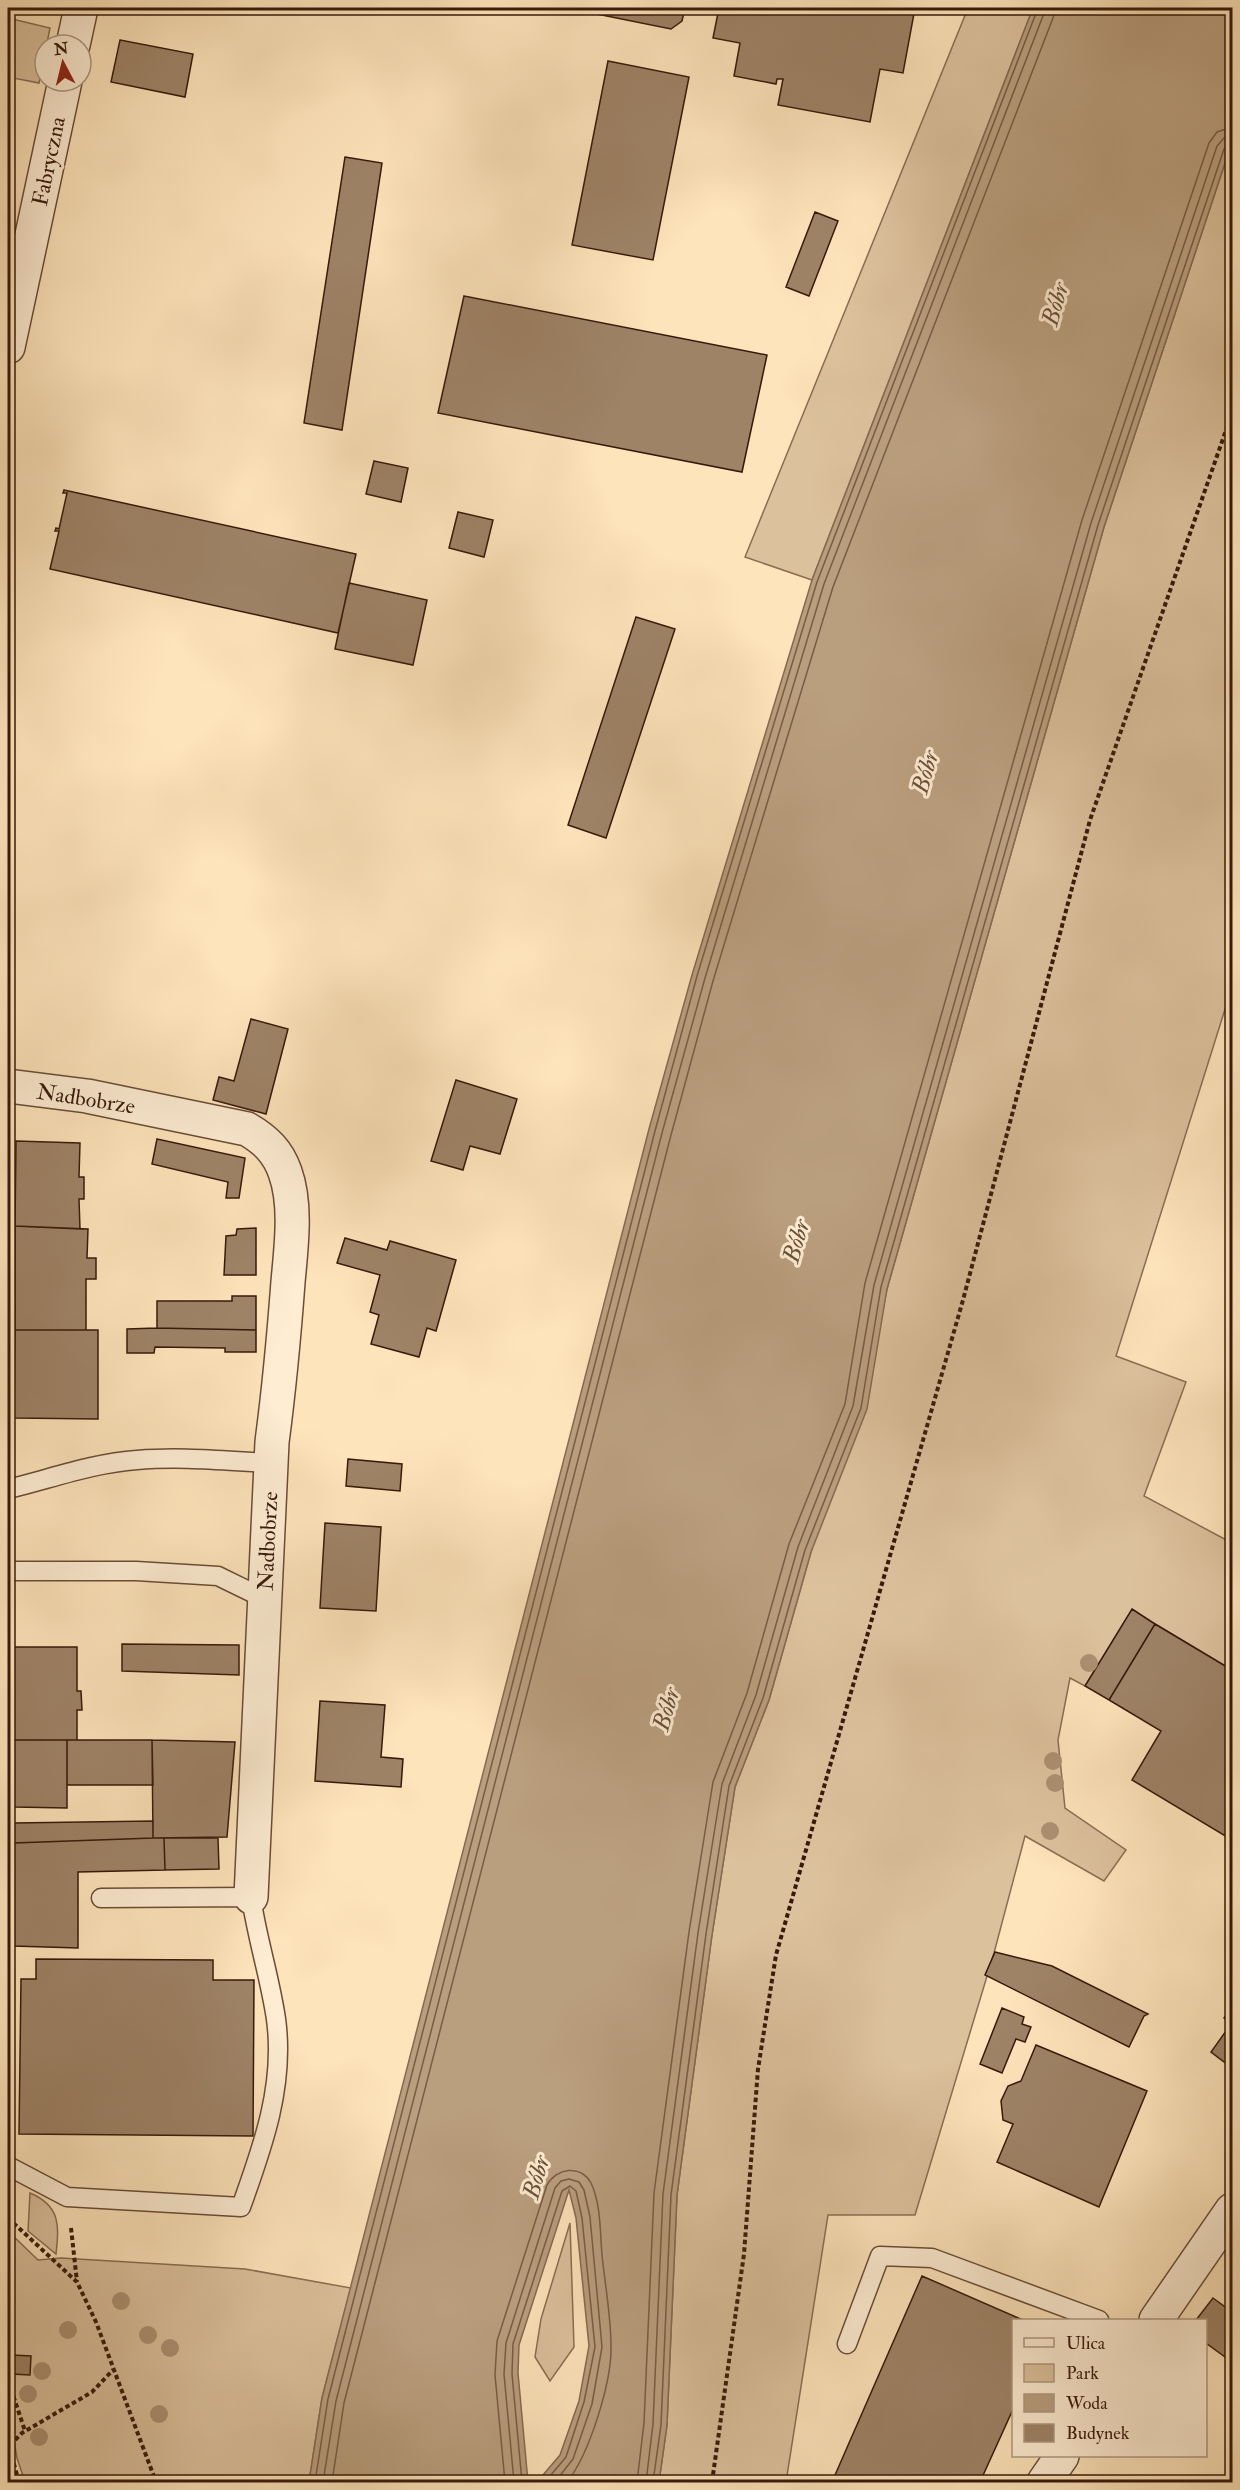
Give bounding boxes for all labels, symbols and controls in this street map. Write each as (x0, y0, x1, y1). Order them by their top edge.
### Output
north arrow (33, 33, 93, 93)
text: N (52, 38, 70, 60)
street label: Fabryczna (26, 113, 72, 208)
water label: Bóbr (1034, 278, 1077, 330)
water label: Bóbr (904, 746, 947, 798)
street label: Nadbobrze (35, 1077, 137, 1121)
water label: Bóbr (775, 1215, 818, 1267)
street label: Nadbobrze (251, 1491, 285, 1591)
water label: Bóbr (645, 1683, 688, 1735)
water label: Bóbr (515, 2151, 558, 2203)
legend (1012, 2319, 1207, 2457)
text: Ulica (1066, 2332, 1106, 2355)
text: Park (1066, 2362, 1099, 2385)
text: Woda (1065, 2392, 1108, 2415)
text: Budynek (1066, 2422, 1130, 2445)

